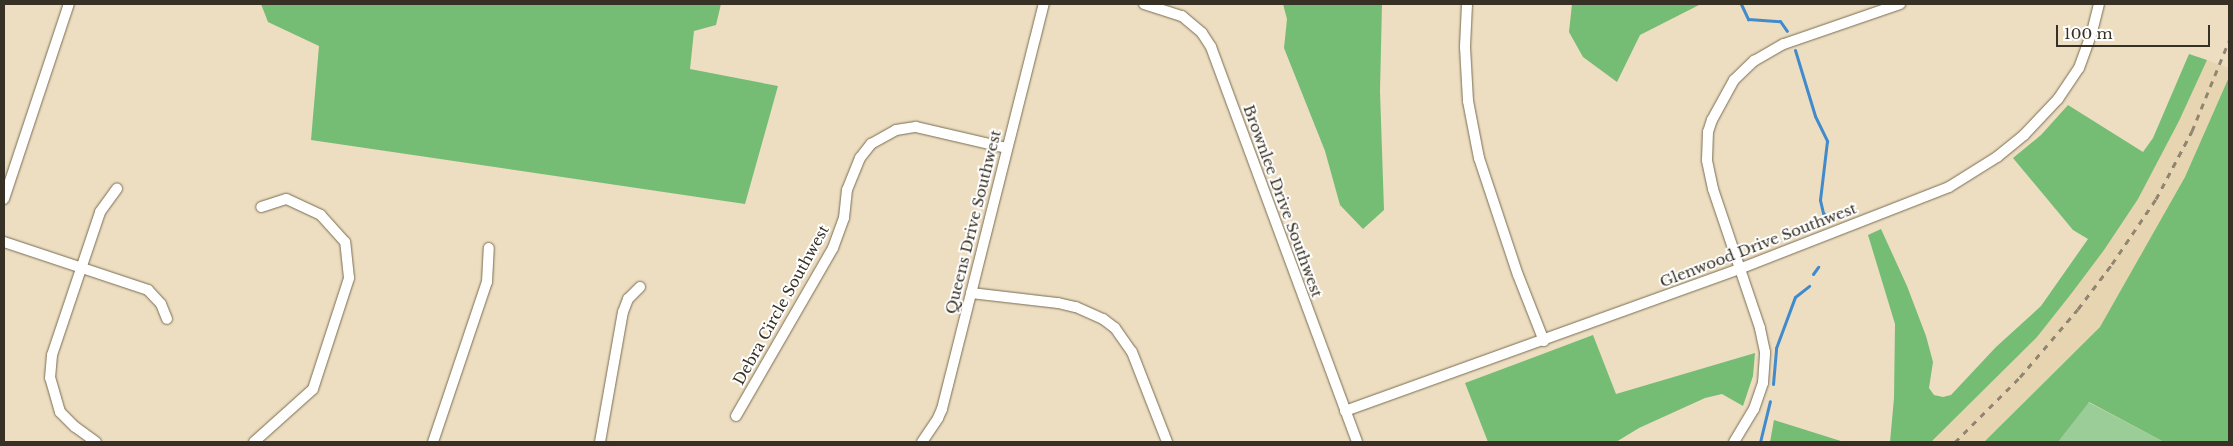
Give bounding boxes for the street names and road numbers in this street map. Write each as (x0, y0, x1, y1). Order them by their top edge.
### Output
street label: Brownlee Drive Southwest (1240, 102, 1326, 300)
street label: Queens Drive Southwest (941, 128, 1005, 316)
street label: Glenwood Drive Southwest (1657, 199, 1859, 291)
street label: Debra Circle Southwest (729, 222, 833, 388)

